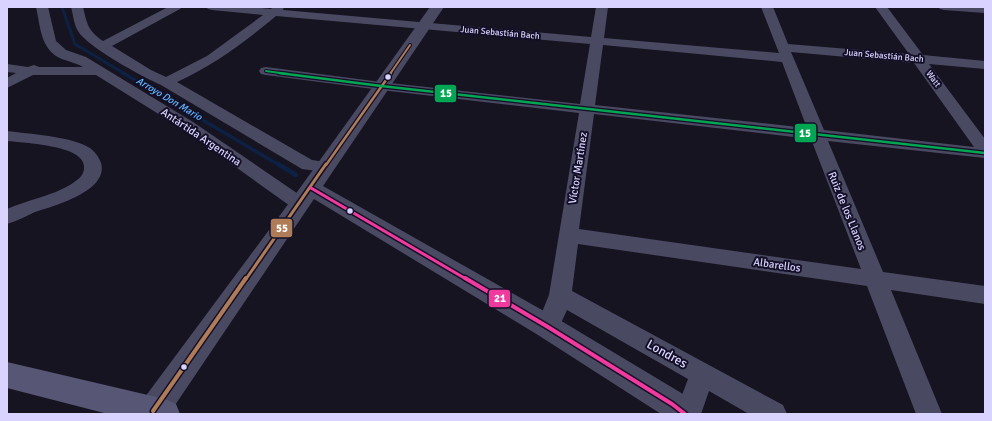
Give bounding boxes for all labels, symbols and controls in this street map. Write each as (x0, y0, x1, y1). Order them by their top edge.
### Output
street label: Juan Sebastián Bach (460, 24, 540, 42)
street label: Juan Sebastián Bach (844, 47, 924, 65)
street label: Watt (923, 68, 943, 90)
unlabelled marker (383, 72, 393, 82)
water label: Arroyo Don Mario (134, 75, 205, 124)
line badge: 15 (434, 84, 457, 103)
text: 15 (440, 87, 452, 100)
street label: Antártida Argentina (159, 105, 244, 169)
line badge: 15 (794, 123, 817, 143)
text: 15 (799, 127, 811, 140)
street label: Víctor Martínez (566, 131, 590, 205)
street label: Ruiz de los Llanos (825, 170, 869, 252)
unlabelled marker (345, 206, 355, 216)
line badge: 55 (270, 218, 293, 238)
text: 55 (276, 222, 288, 235)
street label: Albarellos (753, 255, 802, 275)
line badge: 21 (488, 289, 511, 308)
text: 21 (494, 292, 506, 305)
street label: Londres (644, 336, 690, 372)
unlabelled marker (179, 362, 189, 372)

